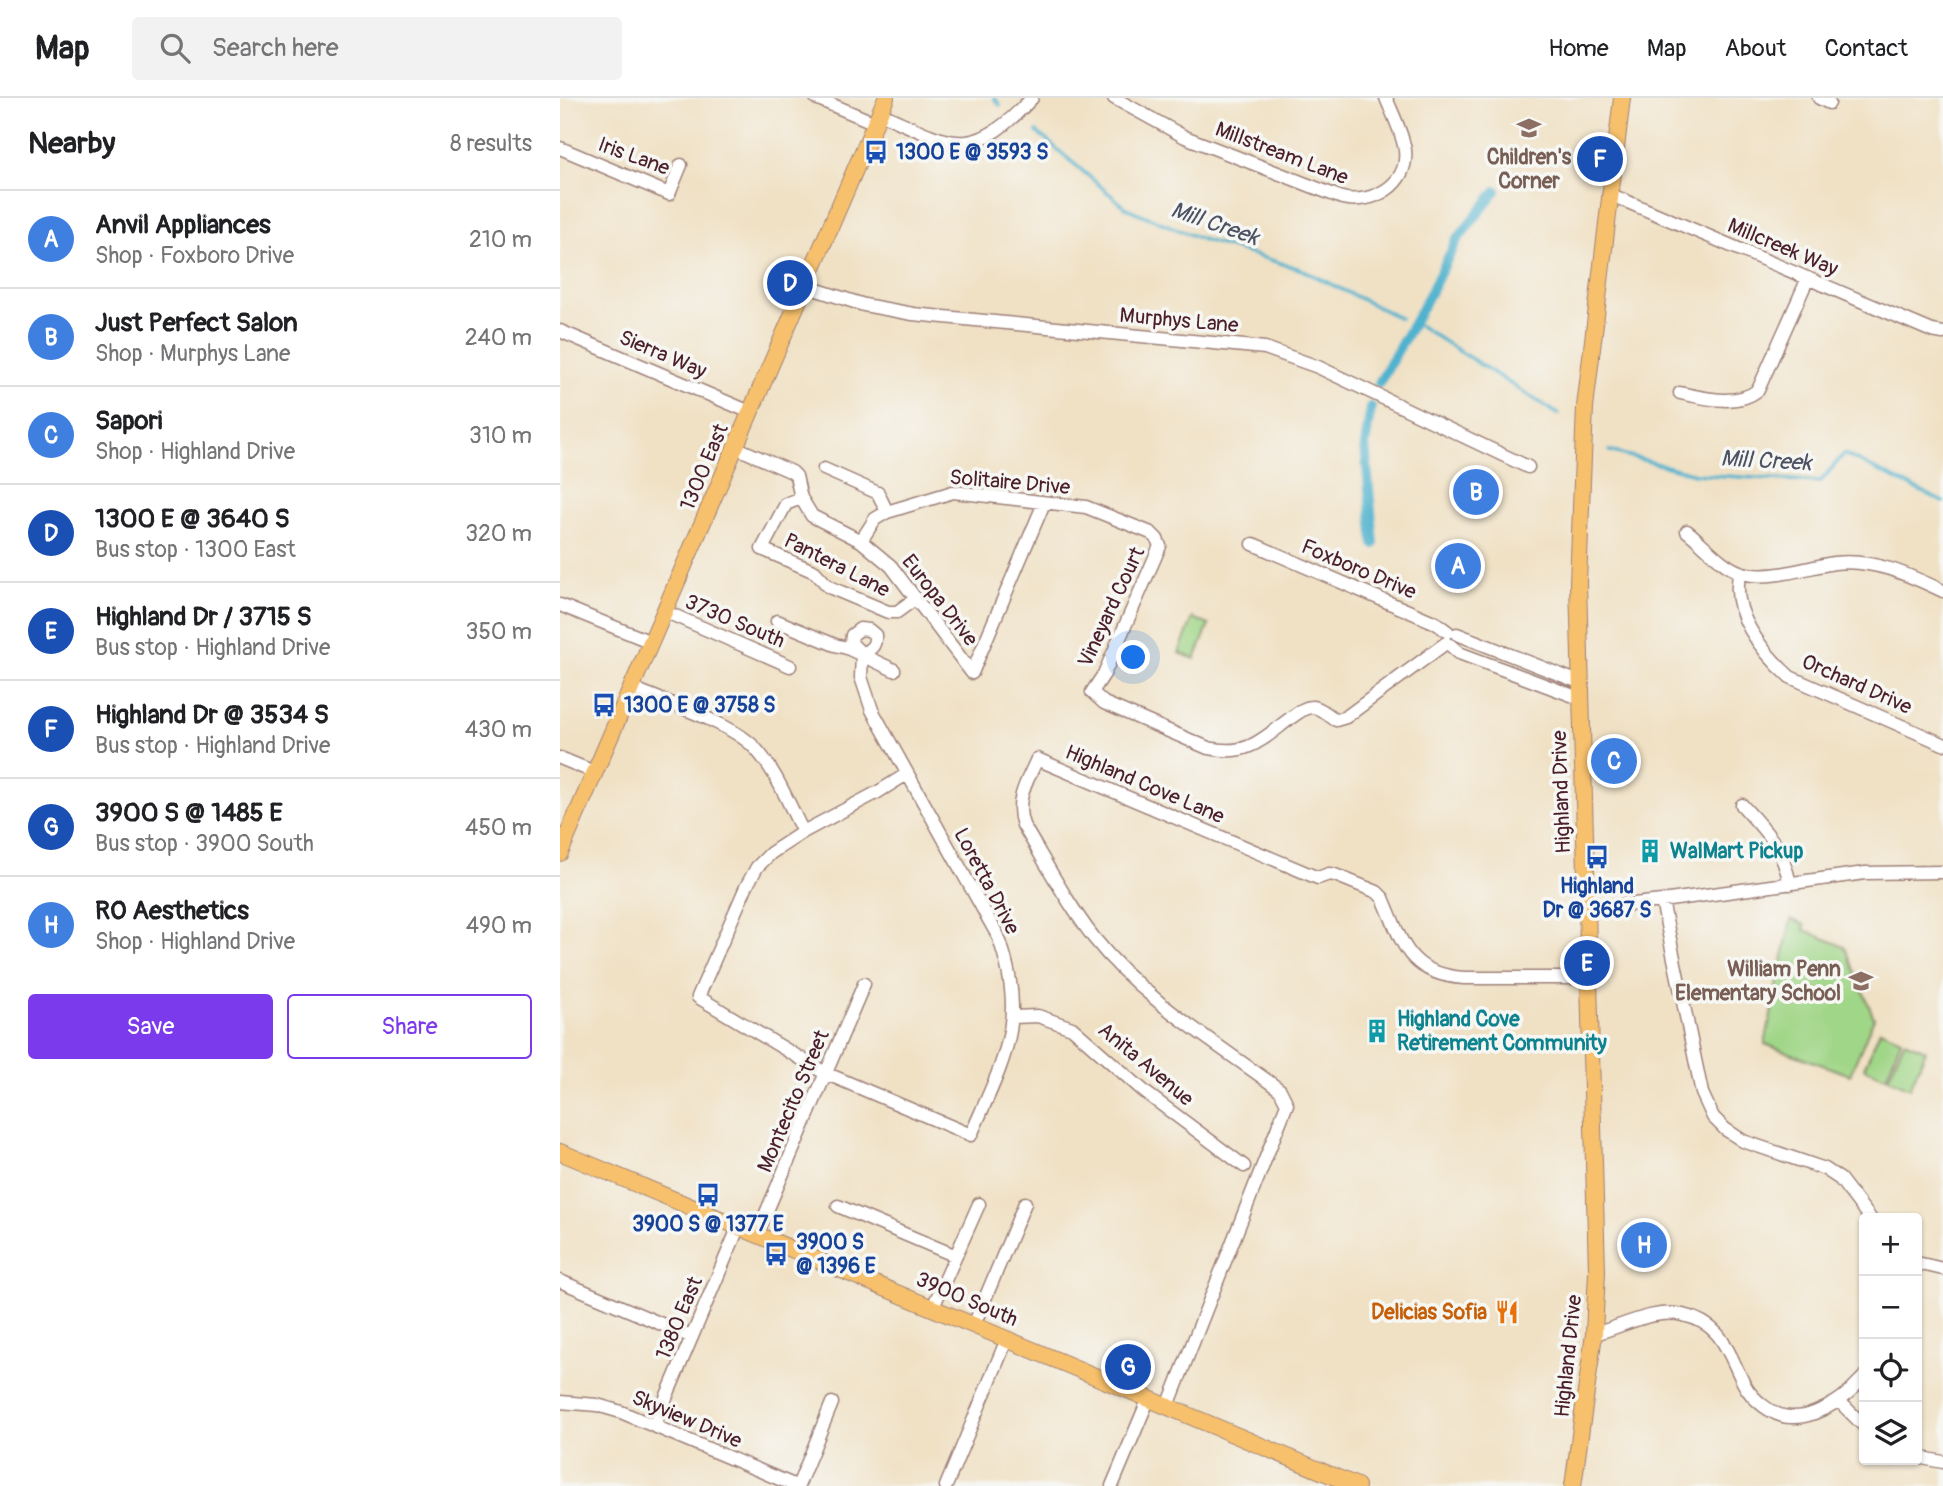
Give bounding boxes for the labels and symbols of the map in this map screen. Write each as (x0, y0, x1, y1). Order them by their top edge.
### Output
school or university icon: Children's Corner (1515, 114, 1543, 142)
street label: Millstream Lane (1211, 116, 1353, 191)
street label: Iris Lane (594, 131, 674, 182)
pin: F (1577, 133, 1623, 185)
bus stop icon: 1300 E @ 3593 S (862, 138, 890, 166)
place label: 1300 E @ 3593 S (896, 139, 1048, 166)
place label: Children's Corner (1487, 144, 1572, 195)
water label: Mill Creek (1167, 195, 1265, 253)
street label: Millcreek Way (1724, 212, 1842, 283)
pin: D (767, 257, 813, 309)
street label: Murphys Lane (1118, 302, 1240, 339)
street label: Sierra Way (615, 324, 711, 385)
street label: 1300 East (674, 419, 735, 515)
water label: Mill Creek (1720, 444, 1814, 477)
street label: Solitaire Drive (948, 464, 1072, 501)
pin: B (1453, 466, 1499, 518)
street label: Pantera Lane (779, 527, 895, 604)
street label: Foxboro Drive (1297, 533, 1421, 606)
pin: A (1435, 540, 1481, 592)
street label: Vineyard Court (1072, 542, 1151, 672)
street label: Europa Drive (895, 549, 984, 652)
street label: 3730 South (681, 588, 789, 655)
your location (1116, 640, 1150, 674)
street label: Orchard Drive (1797, 648, 1917, 721)
bus stop icon: 1300 E @ 3758 S (590, 691, 618, 719)
place label: 1300 E @ 3758 S (624, 692, 776, 719)
street label: Highland Drive (1546, 729, 1577, 854)
pin: C (1591, 735, 1637, 787)
street label: Highland Cove Lane (1061, 739, 1229, 830)
street label: Loretta Drive (947, 823, 1026, 940)
building icon: WalMart Pickup (1636, 837, 1664, 865)
place label: WalMart Pickup (1670, 838, 1803, 865)
bus stop icon: Highland Dr @ 3687 S (1583, 843, 1611, 871)
place label: Highland Dr @ 3687 S (1543, 873, 1651, 924)
pin: E (1564, 937, 1610, 989)
place label: William Penn Elementary School (1675, 956, 1841, 1007)
school or university icon: William Penn Elementary School (1847, 967, 1875, 995)
place label: Highland Cove Retirement Community (1397, 1006, 1607, 1057)
street label: Anita Avenue (1092, 1017, 1200, 1113)
building icon: Highland Cove Retirement Community (1363, 1017, 1391, 1045)
street label: Montecito Street (751, 1025, 836, 1177)
bus stop icon: 3900 S @ 1377 E (694, 1181, 722, 1209)
place label: 3900 S @ 1377 E (632, 1211, 784, 1238)
pin: H (1621, 1219, 1667, 1271)
place label: 3900 S @ 1396 E (796, 1229, 876, 1280)
bus stop icon: 3900 S @ 1396 E (762, 1240, 790, 1268)
street label: 3900 South (912, 1266, 1022, 1333)
street label: 1380 East (650, 1272, 709, 1364)
street label: Highland Drive (1549, 1293, 1588, 1419)
restaurant icon: Delicias Sofia (1493, 1298, 1521, 1326)
place label: Delicias Sofia (1371, 1299, 1487, 1326)
pin: G (1105, 1341, 1151, 1393)
street label: Skyview Drive (628, 1384, 747, 1455)

